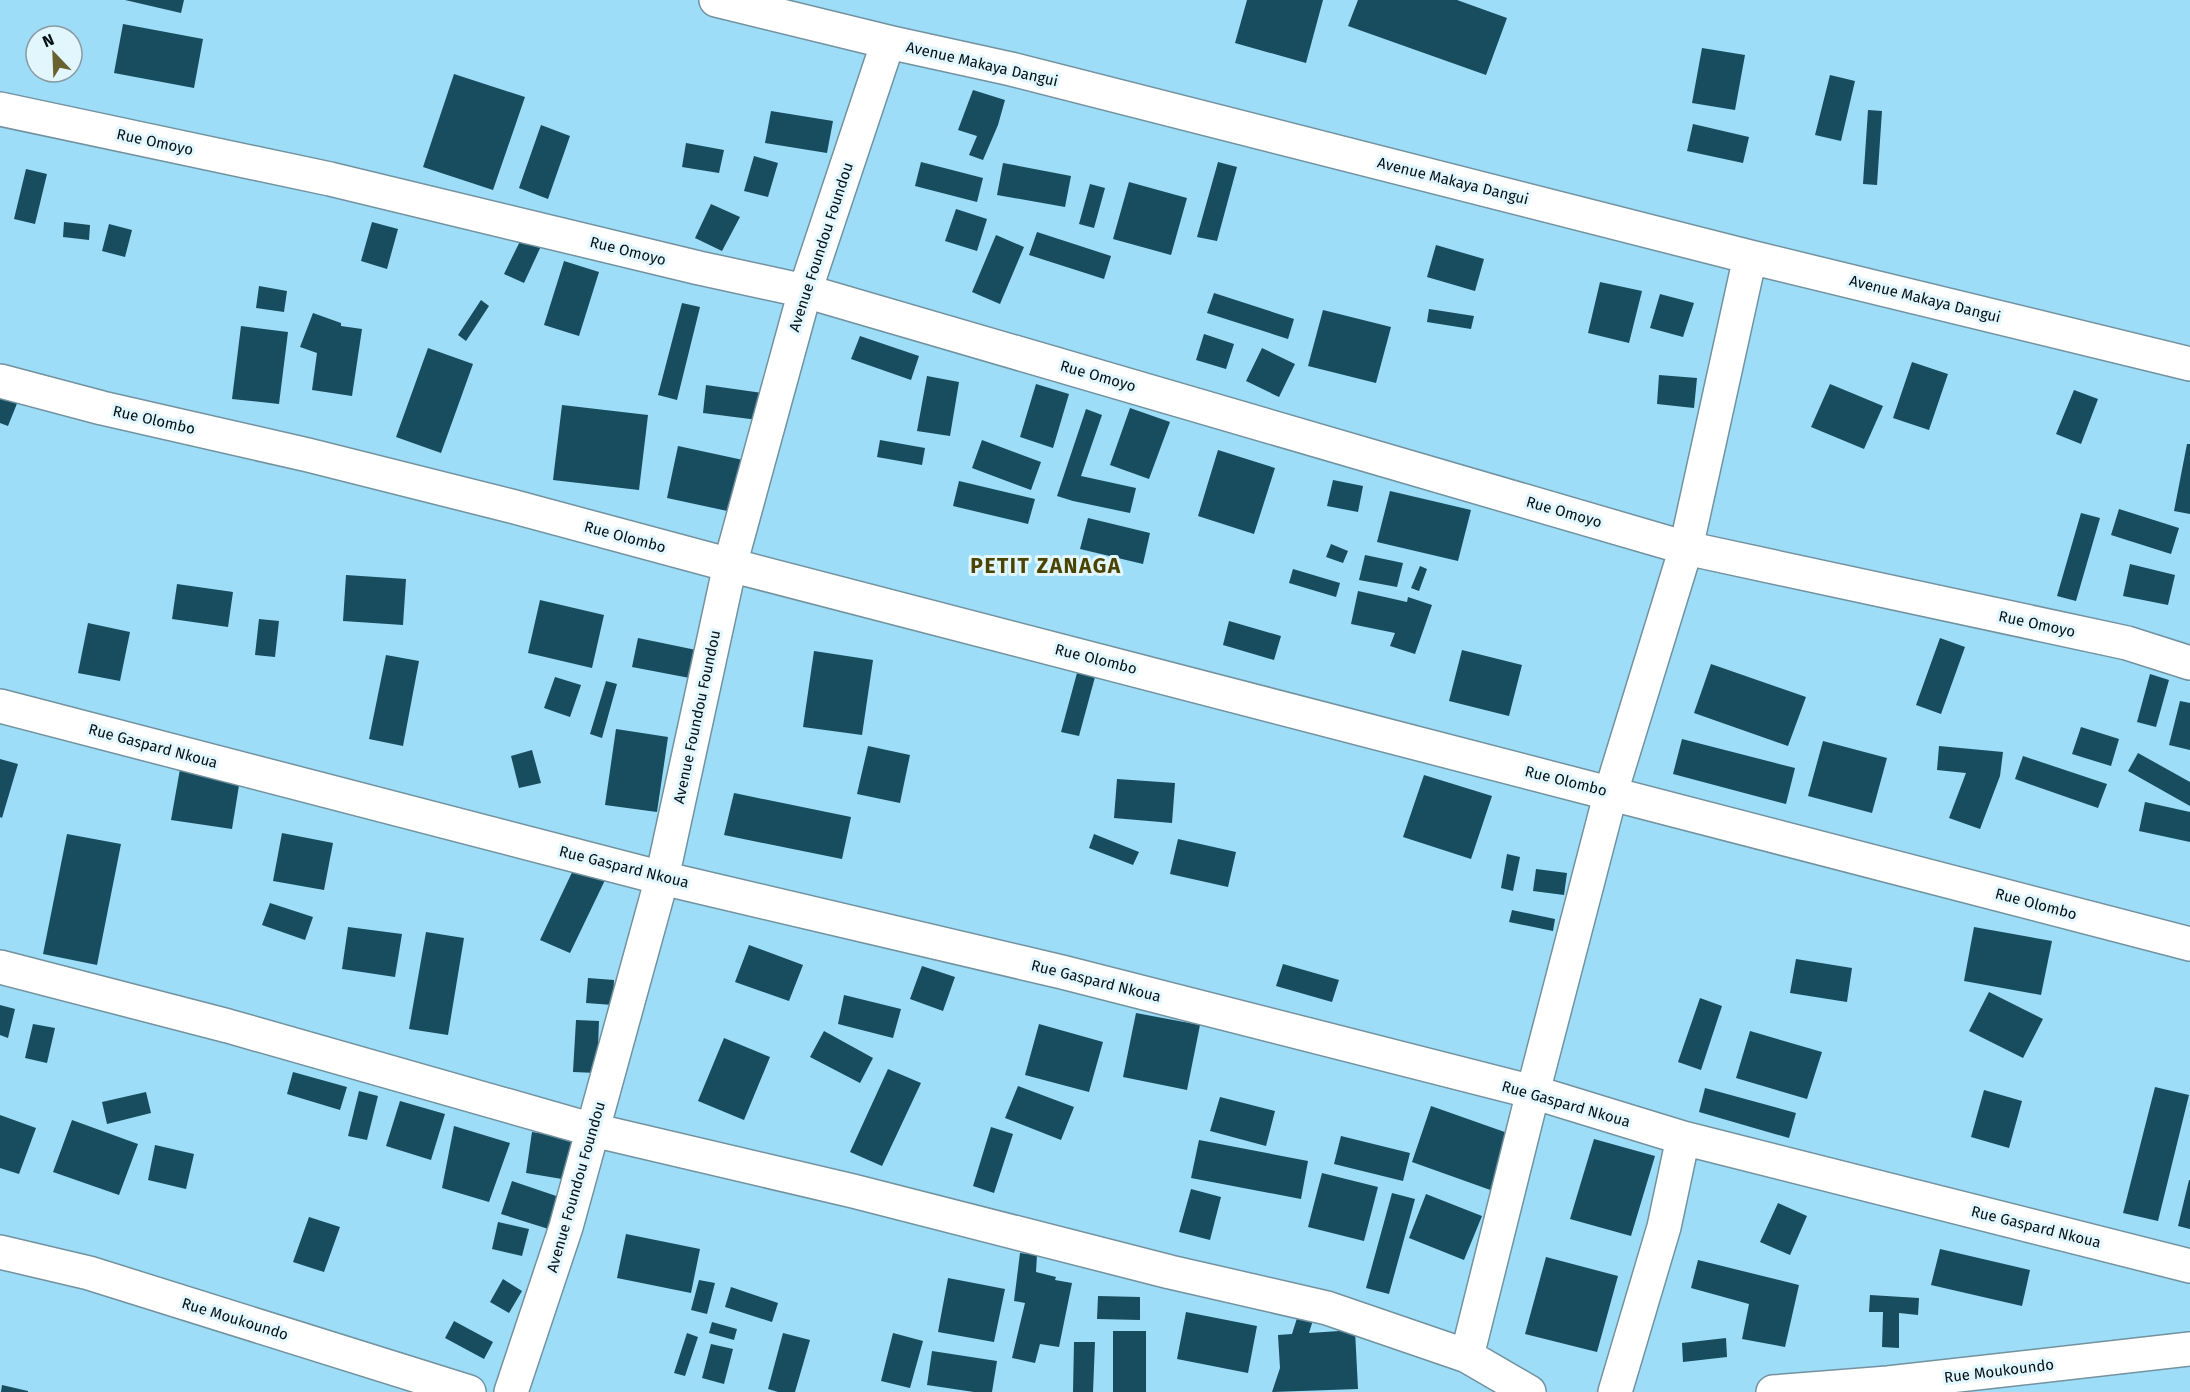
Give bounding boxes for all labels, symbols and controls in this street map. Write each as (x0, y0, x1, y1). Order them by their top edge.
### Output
north arrow (24, 24, 84, 84)
text: N (40, 30, 57, 51)
street label: Avenue Makaya Dangui (904, 38, 1060, 90)
street label: Rue Omoyo (115, 125, 195, 159)
street label: Avenue Makaya Dangui (1375, 153, 1531, 209)
street label: Avenue Foundou Foundou (785, 160, 857, 334)
street label: Rue Omoyo (588, 233, 668, 269)
street label: Avenue Makaya Dangui (1847, 271, 2003, 327)
street label: Rue Omoyo (1058, 357, 1138, 395)
street label: Rue Olombo (111, 402, 197, 438)
street label: Rue Omoyo (1524, 493, 1604, 531)
street label: Rue Olombo (582, 517, 668, 557)
district label: PETIT ZANAGA (970, 553, 1122, 579)
street label: Rue Omoyo (1997, 607, 2077, 641)
street label: Avenue Foundou Foundou (670, 629, 724, 805)
street label: Rue Olombo (1053, 640, 1139, 678)
street label: Rue Gaspard Nkoua (86, 720, 220, 772)
street label: Rue Olombo (1523, 762, 1609, 800)
street label: Rue Gaspard Nkoua (557, 842, 691, 892)
street label: Rue Olombo (1993, 884, 2079, 924)
street label: Rue Gaspard Nkoua (1029, 956, 1163, 1006)
street label: Rue Gaspard Nkoua (1500, 1077, 1632, 1131)
street label: Avenue Foundou Foundou (543, 1099, 609, 1275)
street label: Rue Gaspard Nkoua (1969, 1202, 2103, 1252)
street label: Rue Moukoundo (179, 1294, 291, 1344)
street label: Rue Moukoundo (1943, 1355, 2055, 1387)

